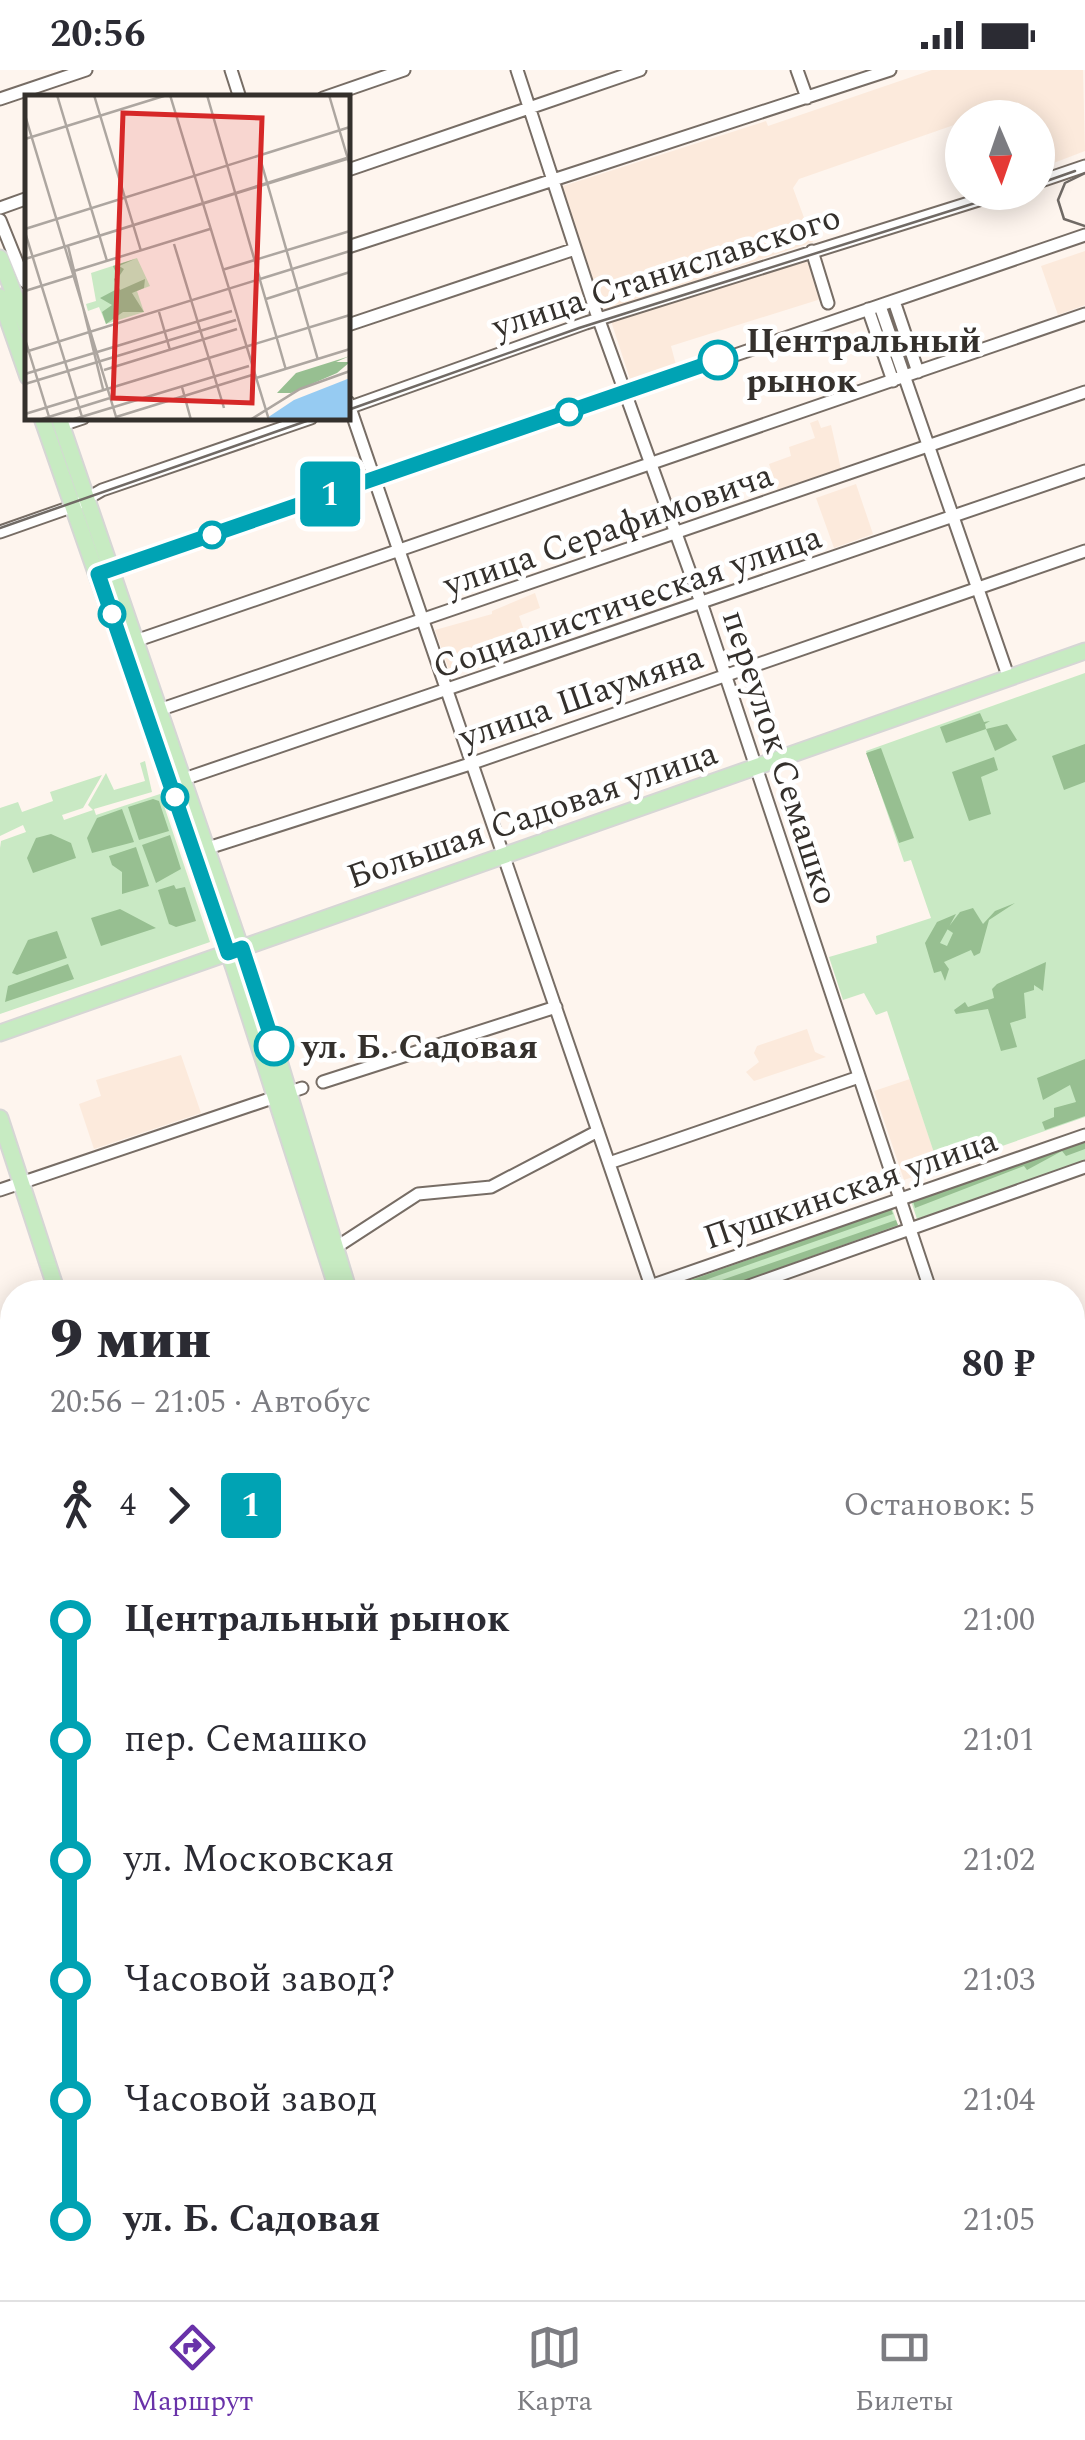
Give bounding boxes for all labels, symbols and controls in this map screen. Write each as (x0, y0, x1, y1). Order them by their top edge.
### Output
text: 20:56 (50, 6, 145, 64)
inset map (25, 95, 350, 420)
north arrow (945, 100, 1055, 210)
map controls (945, 100, 1055, 210)
street label: улица Станиславского (484, 191, 848, 354)
place label: Центральный рынок (746, 315, 981, 408)
marker: Центральный рынок (699, 341, 737, 379)
unlabelled marker (556, 399, 582, 425)
street label: улица Серафимовича (436, 449, 780, 612)
line badge: 1 (298, 462, 362, 526)
text: 1 (320, 468, 340, 521)
street label: Социалистическая улица (426, 511, 829, 694)
unlabelled marker (199, 522, 225, 548)
unlabelled marker (99, 601, 125, 627)
street label: переулок Семашко (707, 603, 852, 912)
street label: улица Шаумяна (451, 631, 711, 764)
street label: Большая Садовая улица (340, 727, 725, 904)
unlabelled marker (162, 784, 188, 810)
place label: ул. Б. Садовая (300, 1021, 538, 1074)
marker: ул. Б. Садовая (255, 1027, 293, 1065)
street label: Пушкинская улица (696, 1114, 1005, 1265)
text: 9 мин (50, 1299, 211, 1382)
text: 80 ₽ (962, 1336, 1035, 1394)
text: 20:56 – 21:05 · Автобус (50, 1378, 371, 1427)
icon: walk (50, 1478, 105, 1533)
icon: forward (151, 1478, 206, 1533)
text: 1 (241, 1479, 261, 1532)
text: 4 (120, 1481, 136, 1530)
text: Остановок: 5 (843, 1481, 1035, 1530)
text: Центральный рынок (124, 1591, 510, 1649)
text: 21:00 (963, 1596, 1035, 1645)
text: пер. Семашко (124, 1711, 368, 1769)
text: 21:01 (963, 1716, 1035, 1765)
text: ул. Московская (124, 1831, 395, 1889)
text: 21:02 (963, 1836, 1035, 1885)
text: Часовой завод? (124, 1951, 396, 2009)
text: 21:03 (963, 1956, 1035, 2005)
text: Часовой завод (124, 2071, 377, 2129)
text: 21:04 (963, 2076, 1035, 2125)
text: ул. Б. Садовая (124, 2191, 380, 2249)
text: 21:05 (963, 2196, 1035, 2245)
tab: Маршрут (131, 2320, 253, 2423)
tab: Карта (516, 2320, 592, 2423)
tab: Билеты (855, 2320, 954, 2423)

